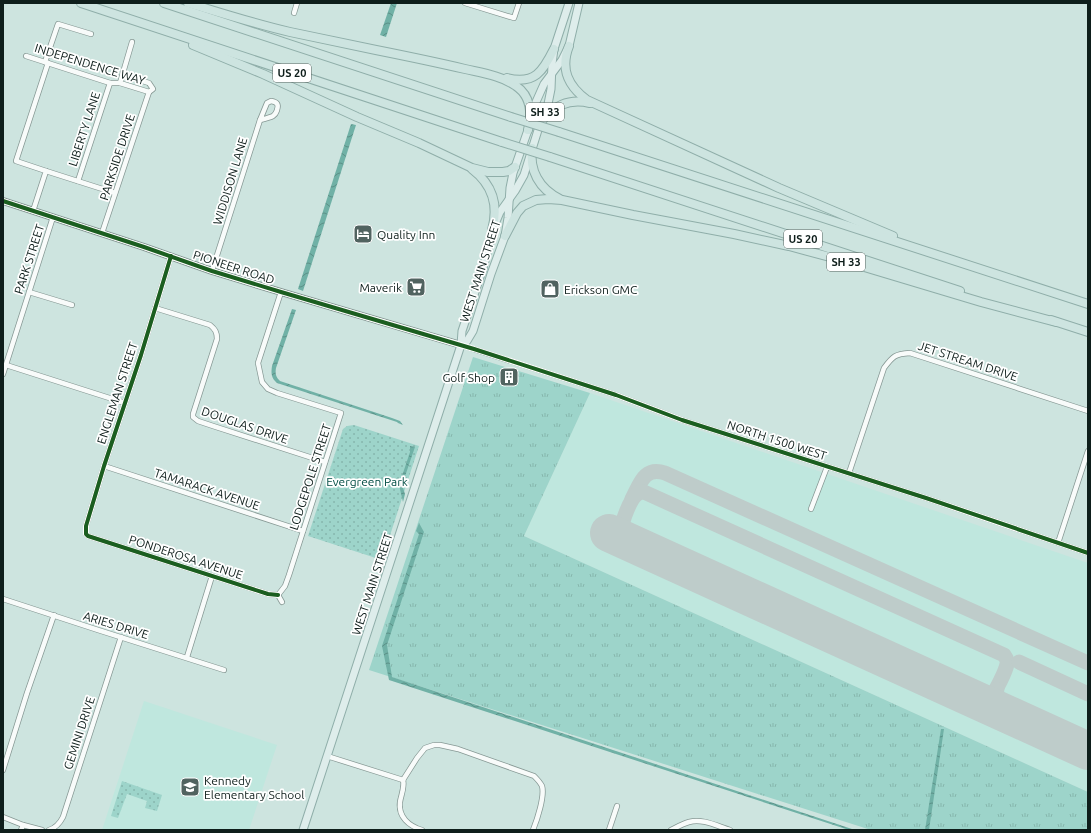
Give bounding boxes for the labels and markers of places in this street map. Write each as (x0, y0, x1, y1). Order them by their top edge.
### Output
hotel icon: Quality Inn (352, 223, 374, 245)
place label: Quality Inn (377, 228, 435, 241)
supermarket icon: Maverik (405, 276, 427, 298)
shop icon: Erickson GMC (539, 278, 561, 300)
place label: Maverik (359, 281, 402, 294)
place label: Erickson GMC (564, 283, 638, 296)
building icon: Golf Shop (498, 366, 520, 388)
place label: Golf Shop (442, 371, 495, 384)
place label: Kennedy Elementary School (204, 774, 304, 801)
school or university icon: Kennedy Elementary School (179, 776, 201, 798)

